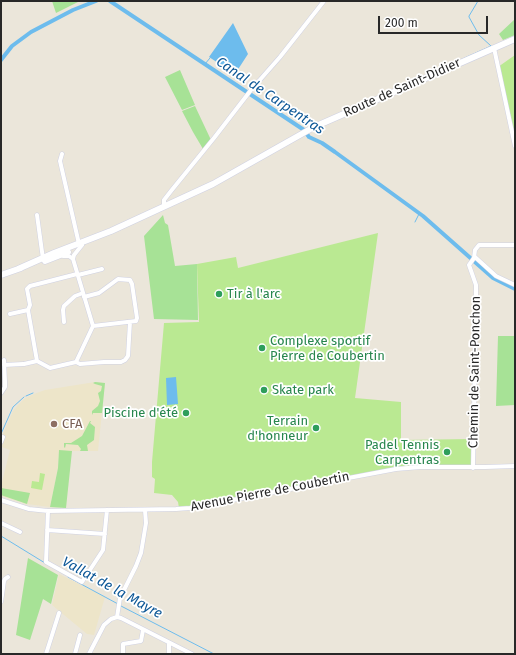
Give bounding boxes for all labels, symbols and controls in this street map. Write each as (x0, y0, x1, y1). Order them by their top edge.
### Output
scale bar (380, 8, 490, 34)
text: 200 m (385, 16, 418, 30)
water label: Canal de Carpentras (213, 54, 327, 138)
street label: Route de Saint-Didier (341, 55, 463, 121)
place label: Tir à l'arc (227, 286, 281, 302)
marker: Tir à l'arc (214, 289, 224, 299)
street label: Chemin de Saint-Ponchon (466, 296, 484, 448)
place label: Complexe sportif Pierre de Coubertin (270, 333, 385, 364)
marker: Complexe sportif Pierre de Coubertin (257, 343, 267, 353)
place label: Skate park (272, 382, 334, 398)
marker: Skate park (259, 385, 269, 395)
place label: Piscine d'été (104, 405, 178, 421)
marker: Piscine d'été (181, 408, 191, 418)
place label: Terrain d'honneur (247, 413, 308, 444)
place label: CFA (62, 416, 82, 432)
marker: CFA (49, 419, 59, 429)
marker: Terrain d'honneur (311, 423, 321, 433)
place label: Padel Tennis Carpentras (365, 437, 439, 468)
marker: Padel Tennis Carpentras (442, 447, 452, 457)
street label: Avenue Pierre de Coubertin (189, 469, 351, 515)
water label: Vallat de la Mayre (59, 553, 165, 623)

